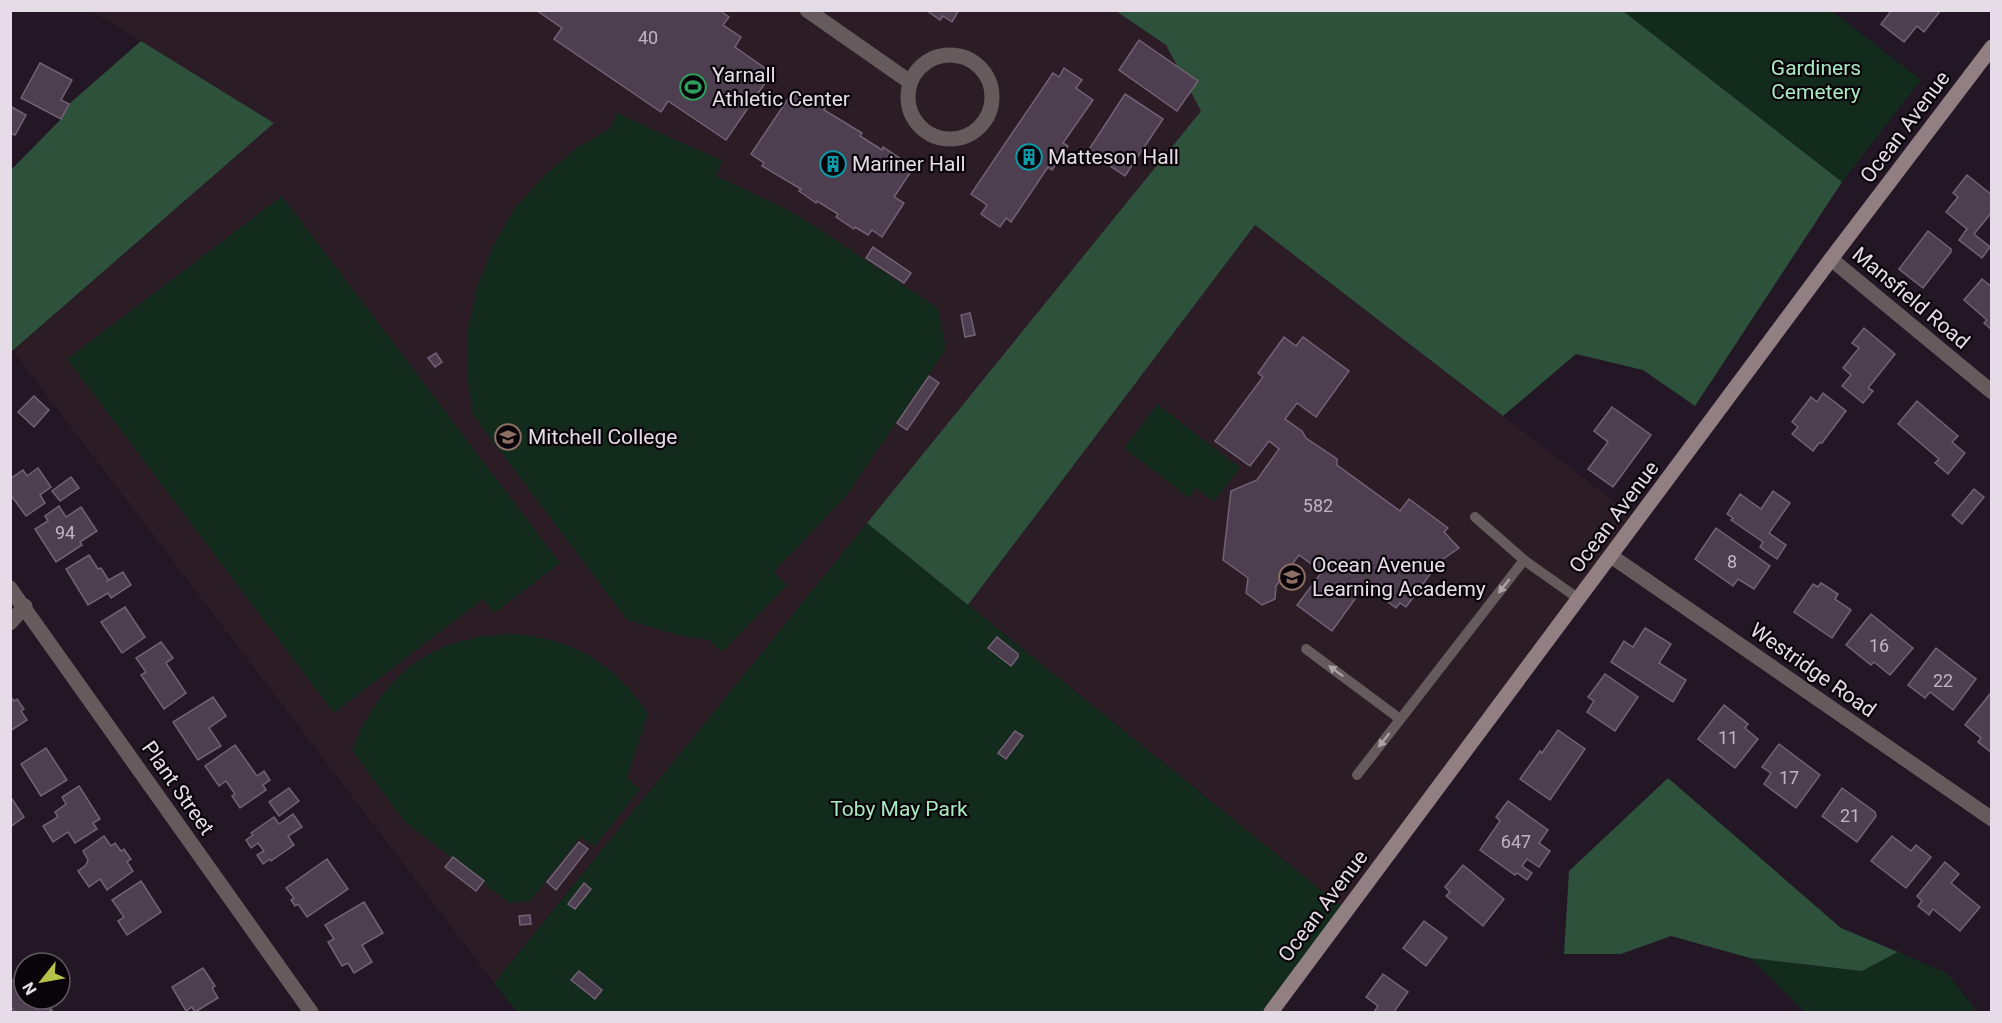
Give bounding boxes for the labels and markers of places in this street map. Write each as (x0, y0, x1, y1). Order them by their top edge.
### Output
place label: Yarnall Athletic Center (712, 63, 850, 111)
sports icon: Yarnall Athletic Center (678, 72, 708, 102)
building icon: Matteson Hall (1014, 142, 1044, 172)
place label: Matteson Hall (1048, 145, 1179, 169)
building icon: Mariner Hall (818, 149, 848, 179)
place label: Mariner Hall (852, 152, 966, 176)
school or university icon: Mitchell College (493, 422, 523, 452)
place label: Mitchell College (528, 425, 677, 449)
place label: Ocean Avenue Learning Academy (1312, 553, 1486, 601)
school or university icon: Ocean Avenue Learning Academy (1277, 562, 1307, 592)

